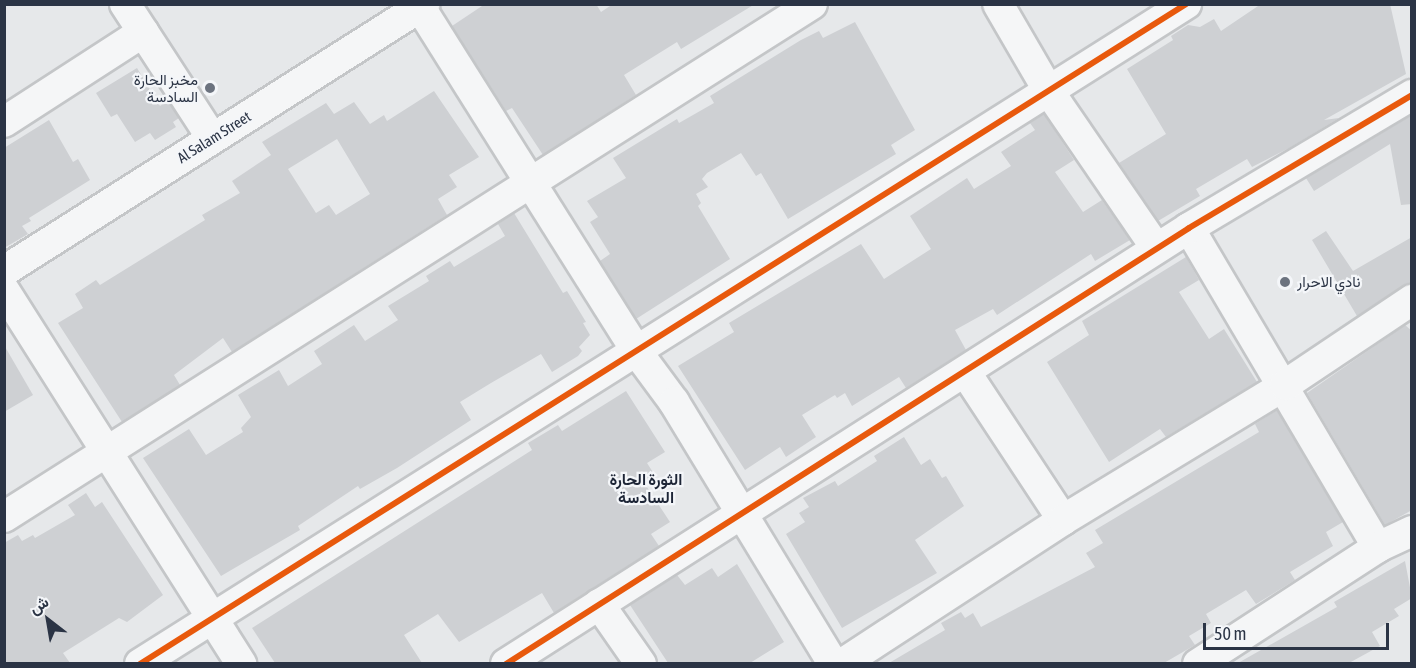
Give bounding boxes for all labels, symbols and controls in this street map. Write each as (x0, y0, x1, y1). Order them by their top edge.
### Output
place label: مخبز الحارة السادسة (134, 70, 198, 105)
marker: مخبز الحارة السادسة (203, 81, 217, 95)
street label: Al Salam Street (174, 107, 254, 167)
place label: نادي الاحرار (1297, 273, 1360, 291)
marker: نادي الاحرار (1278, 275, 1292, 289)
district label: الثورة الحارة السادسة (609, 469, 683, 507)
north arrow (18, 590, 78, 650)
text: ش (26, 592, 52, 617)
scale bar (1206, 611, 1392, 649)
text: 50 m (1214, 623, 1246, 644)

